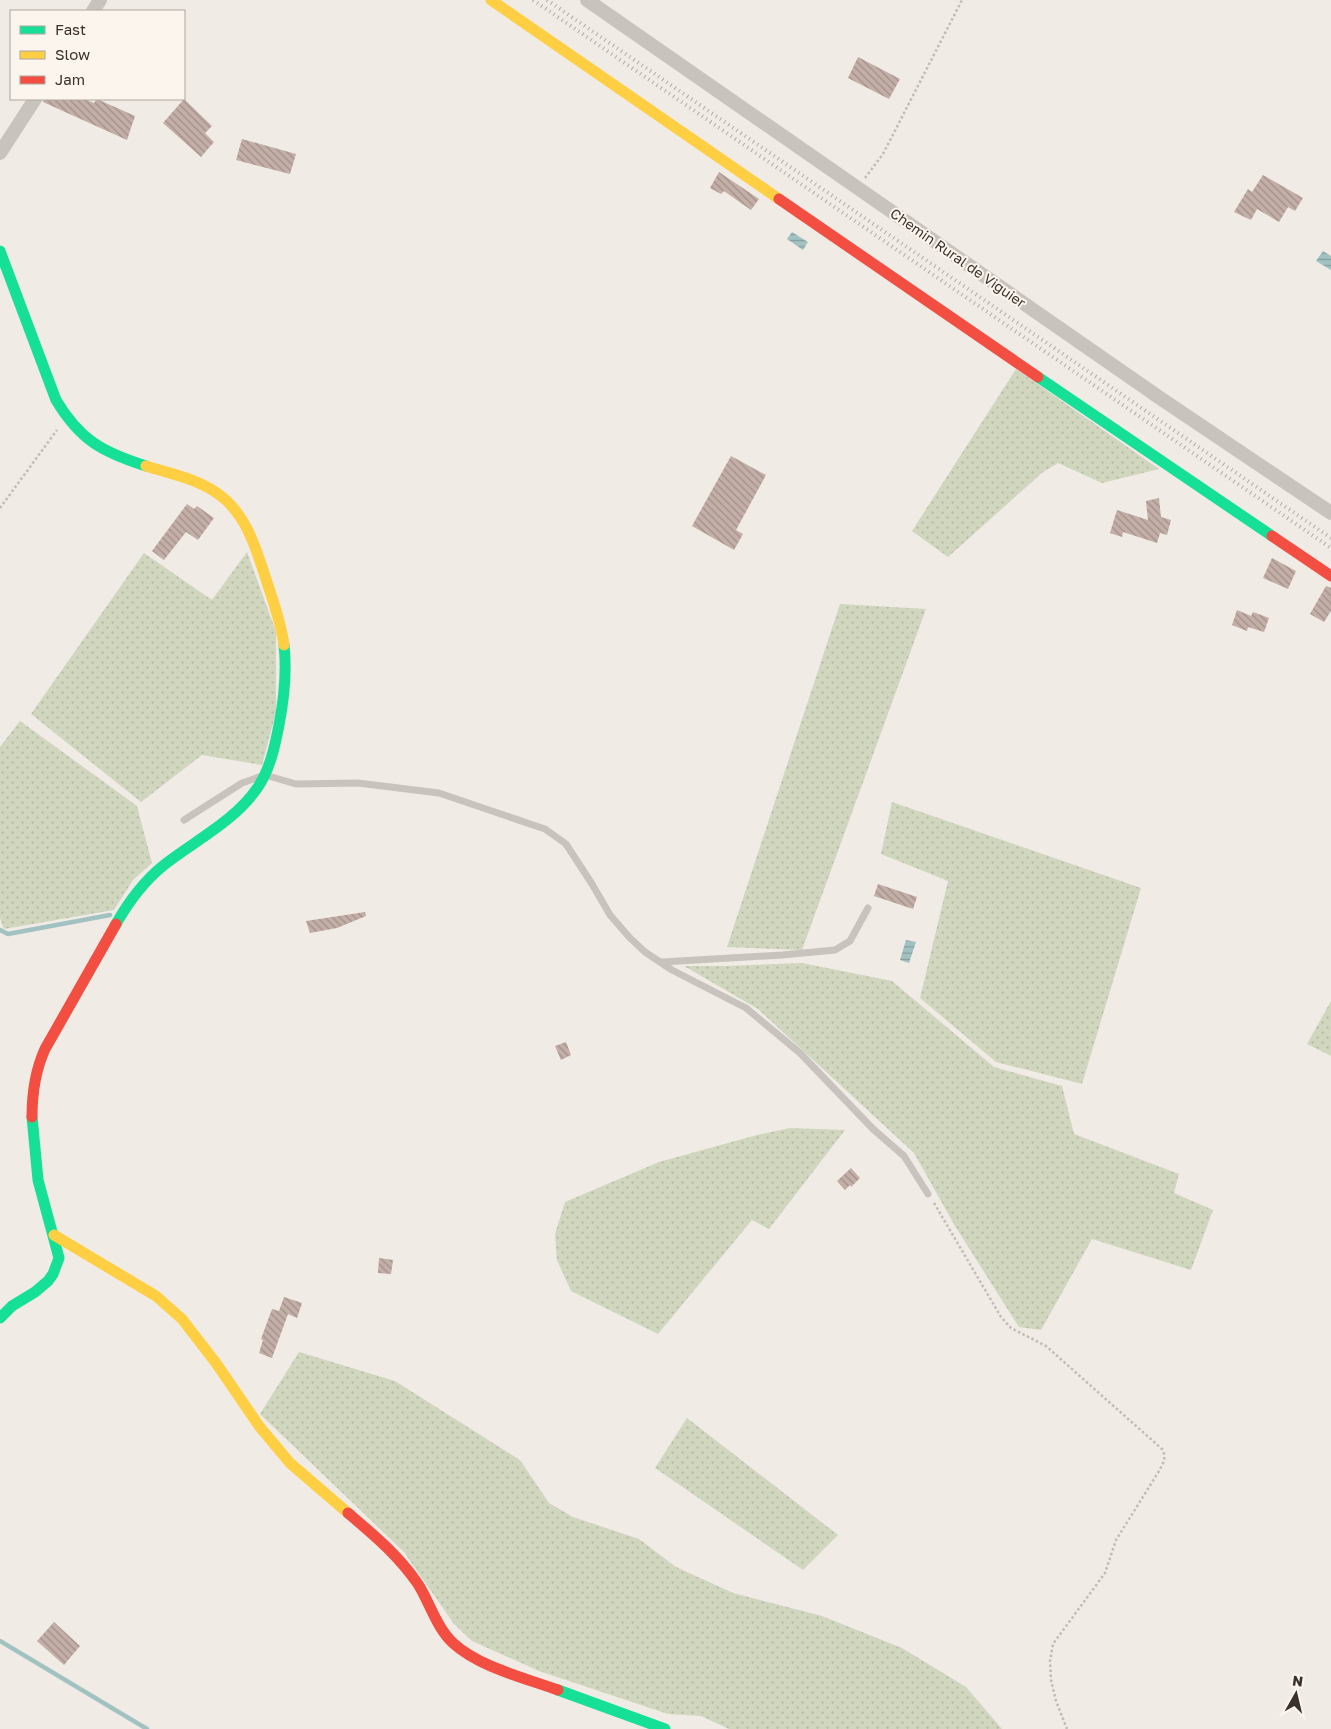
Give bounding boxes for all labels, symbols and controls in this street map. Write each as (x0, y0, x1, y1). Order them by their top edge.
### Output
legend (10, 10, 185, 100)
text: Fast (55, 20, 86, 38)
text: Slow (55, 45, 90, 63)
text: Jam (55, 70, 85, 88)
street label: Chemin Rural de Viguier (887, 204, 1030, 311)
north arrow (1271, 1669, 1321, 1719)
text: N (1291, 1671, 1304, 1690)

